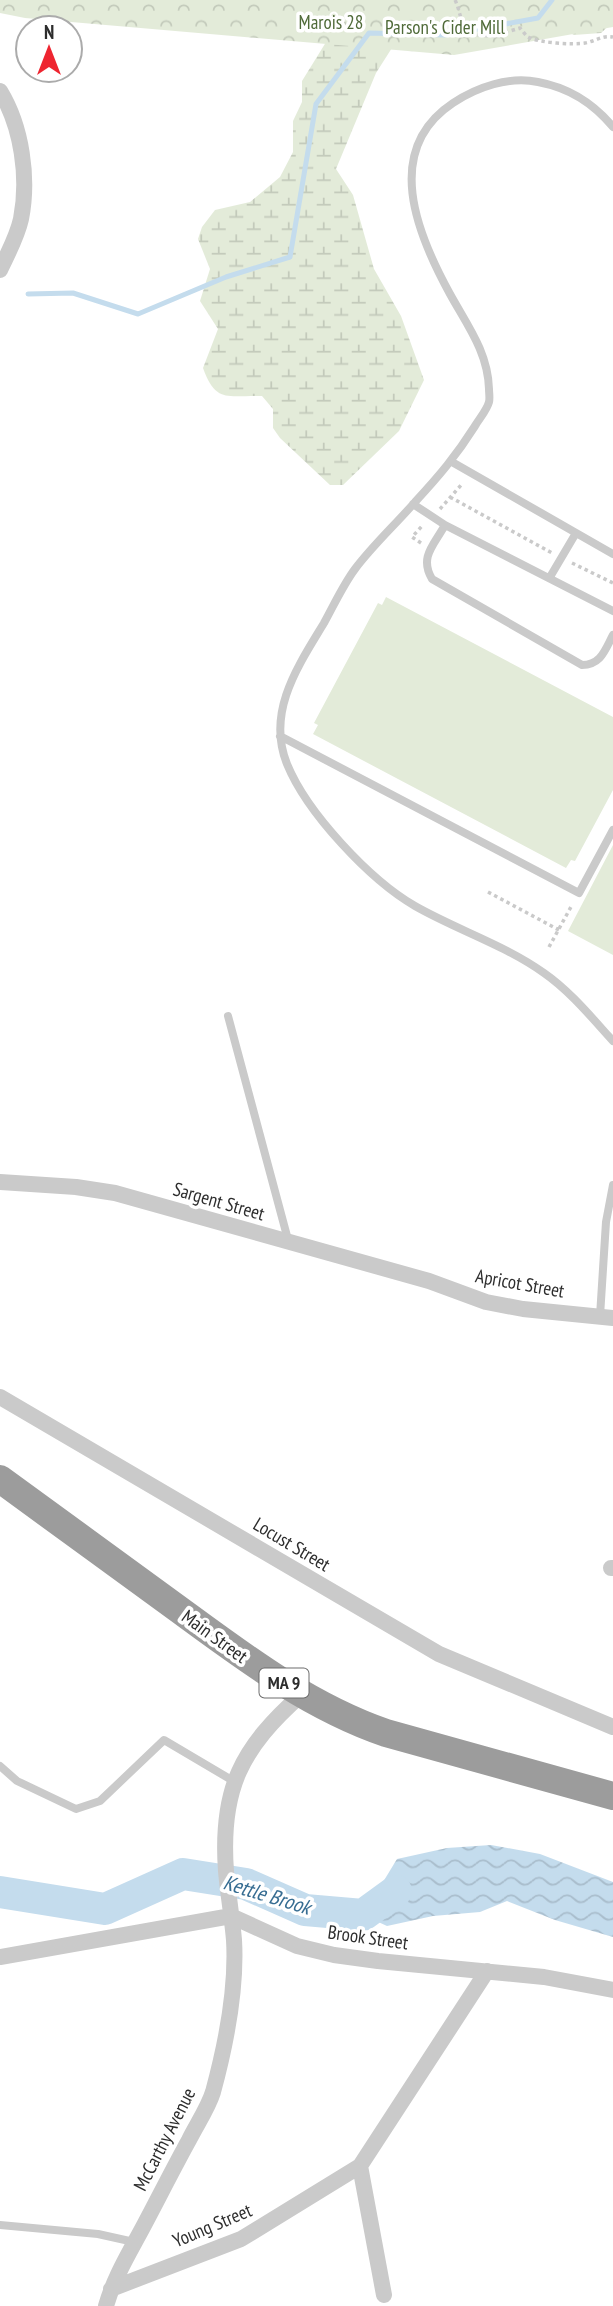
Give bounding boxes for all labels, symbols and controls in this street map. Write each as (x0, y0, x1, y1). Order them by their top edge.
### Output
park label: Marois 28 (299, 10, 363, 34)
north arrow (14, 14, 84, 84)
park label: Parson's Cider Mill (385, 15, 506, 39)
text: N (44, 20, 54, 44)
street label: Sargent Street (171, 1177, 268, 1226)
street label: Apricot Street (474, 1263, 567, 1303)
street label: Locust Street (249, 1512, 335, 1577)
street label: Main Street (177, 1604, 253, 1668)
road number: MA 9 (260, 1668, 308, 1698)
water label: Kettle Brook (220, 1868, 317, 1921)
street label: Brook Street (326, 1919, 410, 1955)
street label: McCarthy Avenue (128, 2083, 200, 2194)
street label: Young Street (169, 2197, 256, 2252)

